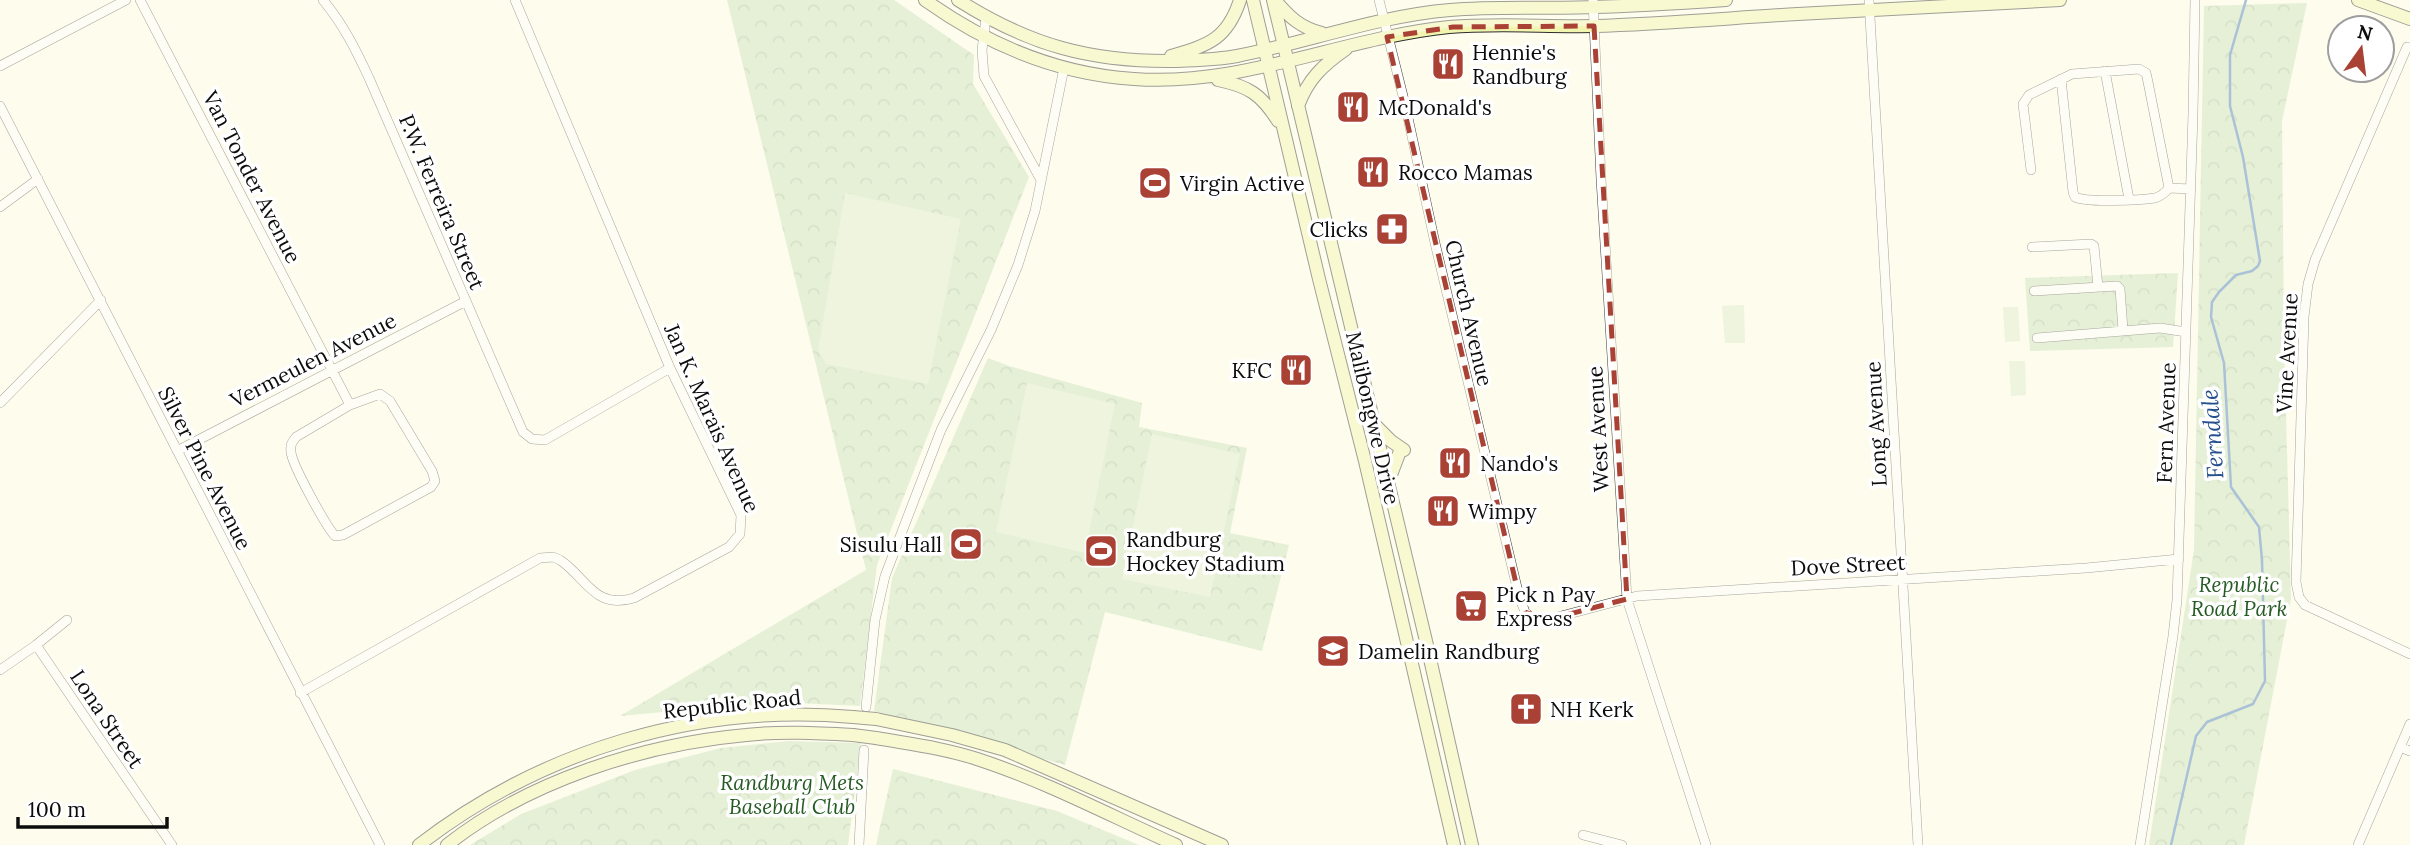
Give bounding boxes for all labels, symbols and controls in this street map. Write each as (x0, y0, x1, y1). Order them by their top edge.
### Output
north arrow (2326, 14, 2396, 84)
text: N (2355, 19, 2375, 46)
place label: Hennie's Randburg (1472, 39, 1567, 90)
restaurant icon: Hennie's Randburg (1429, 45, 1467, 83)
street label: Van Tonder Avenue (196, 86, 307, 268)
restaurant icon: McDonald's (1334, 88, 1372, 126)
place label: McDonald's (1378, 94, 1492, 121)
street label: P.W. Ferreira Street (393, 110, 491, 294)
restaurant icon: Rocco Mamas (1354, 153, 1392, 191)
place label: Rocco Mamas (1398, 159, 1533, 186)
sports icon: Virgin Active (1136, 164, 1174, 202)
place label: Virgin Active (1179, 170, 1305, 197)
pharmacy icon: Clicks (1373, 210, 1411, 248)
place label: Clicks (1310, 216, 1368, 243)
street label: Church Avenue (1439, 237, 1499, 389)
street label: Vine Avenue (2270, 292, 2304, 415)
street label: Vermeulen Avenue (225, 306, 401, 414)
street label: Jan K. Marais Avenue (658, 318, 766, 517)
street label: Malibongwe Drive (1340, 329, 1406, 507)
restaurant icon: KFC (1277, 351, 1315, 389)
place label: KFC (1232, 357, 1272, 384)
street label: Long Avenue (1859, 361, 1893, 487)
street label: Fern Avenue (2150, 362, 2182, 484)
street label: West Avenue (1581, 365, 1615, 493)
street label: Silver Pine Avenue (152, 382, 258, 554)
water label: Ferndale (2194, 388, 2230, 480)
restaurant icon: Nando's (1436, 444, 1474, 482)
place label: Nando's (1480, 450, 1558, 477)
restaurant icon: Wimpy (1424, 492, 1462, 530)
place label: Wimpy (1468, 498, 1537, 525)
sports icon: Sisulu Hall (947, 525, 985, 563)
place label: Randburg Hockey Stadium (1126, 526, 1285, 577)
place label: Sisulu Hall (840, 531, 942, 558)
sports icon: Randburg Hockey Stadium (1082, 532, 1120, 570)
street label: Dove Street (1790, 548, 1907, 581)
park label: Republic Road Park (2191, 571, 2287, 622)
place label: Pick n Pay Express (1496, 581, 1595, 632)
supermarket icon: Pick n Pay Express (1452, 587, 1490, 625)
school or university icon: Damelin Randburg (1314, 632, 1352, 670)
place label: Damelin Randburg (1358, 638, 1539, 665)
street label: Lona Street (64, 665, 150, 774)
street label: Republic Road (662, 683, 802, 725)
church icon: NH Kerk (1507, 690, 1545, 728)
place label: NH Kerk (1550, 696, 1634, 723)
park label: Randburg Mets Baseball Club (720, 769, 864, 820)
scale bar (18, 786, 166, 830)
text: 100 m (28, 796, 86, 823)

